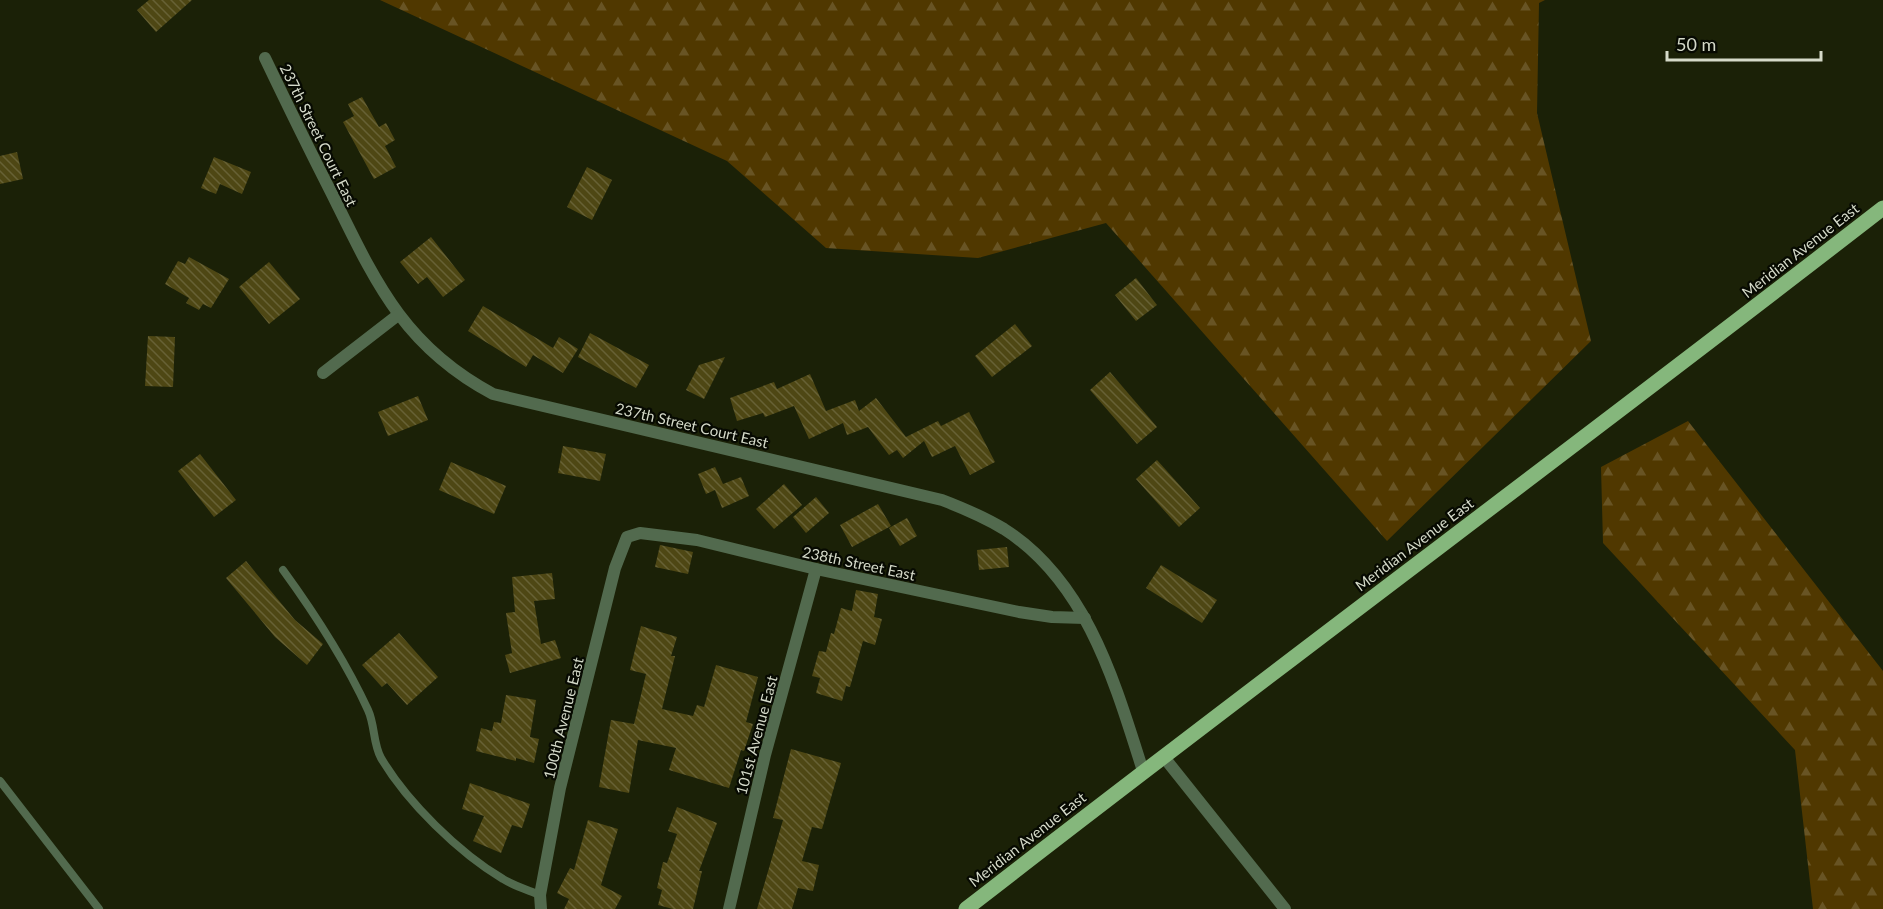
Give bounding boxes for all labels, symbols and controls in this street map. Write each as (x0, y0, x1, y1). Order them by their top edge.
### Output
scale bar (1667, 24, 1822, 62)
text: 50 m (1676, 33, 1716, 55)
street label: 237th Street Court East (277, 61, 362, 210)
street label: Meridian Avenue East (1738, 198, 1862, 301)
street label: 237th Street Court East (614, 399, 771, 451)
street label: Meridian Avenue East (1351, 493, 1477, 594)
street label: 238th Street East (801, 542, 918, 584)
street label: 100th Avenue East (539, 655, 587, 781)
street label: 101st Avenue East (731, 673, 781, 797)
street label: Meridian Avenue East (965, 787, 1089, 890)

